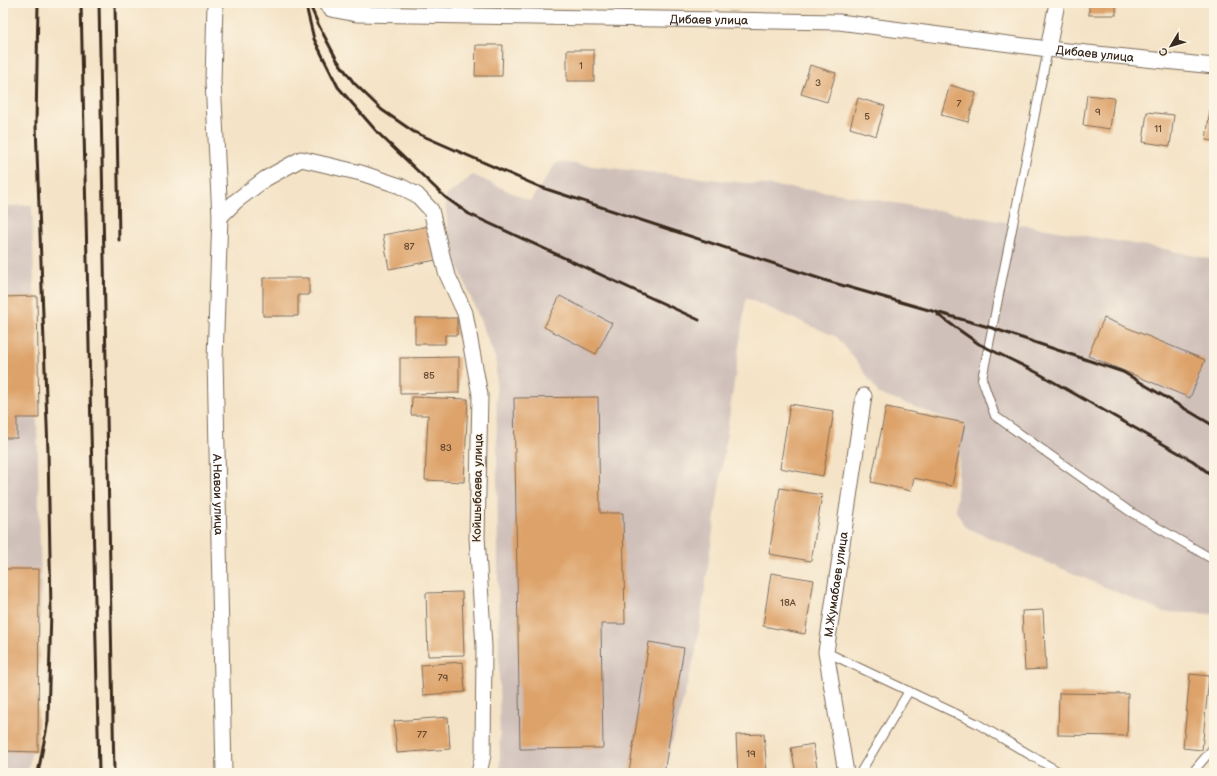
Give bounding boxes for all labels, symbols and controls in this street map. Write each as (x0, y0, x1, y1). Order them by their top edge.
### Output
street label: Дибаев улица (670, 12, 748, 28)
north arrow (1151, 26, 1191, 66)
street label: Дибаев улица (1055, 42, 1135, 65)
text: С (1156, 45, 1171, 59)
house number: 1 (579, 60, 583, 72)
house number: 3 (815, 77, 821, 89)
house number: 7 (957, 98, 962, 110)
house number: 9 (1095, 106, 1101, 118)
house number: 5 (864, 111, 870, 123)
house number: 11 (1154, 123, 1162, 135)
house number: 87 (404, 241, 414, 253)
house number: 85 (423, 370, 435, 382)
street label: Койшыбаева улица (470, 433, 486, 543)
house number: 83 (440, 442, 452, 454)
street label: А.Навои улица (210, 453, 226, 536)
street label: М.Жумабаев улица (821, 531, 851, 638)
house number: 18А (780, 597, 797, 609)
house number: 79 (438, 672, 449, 684)
house number: 77 (417, 729, 427, 741)
house number: 19 (746, 748, 756, 760)

